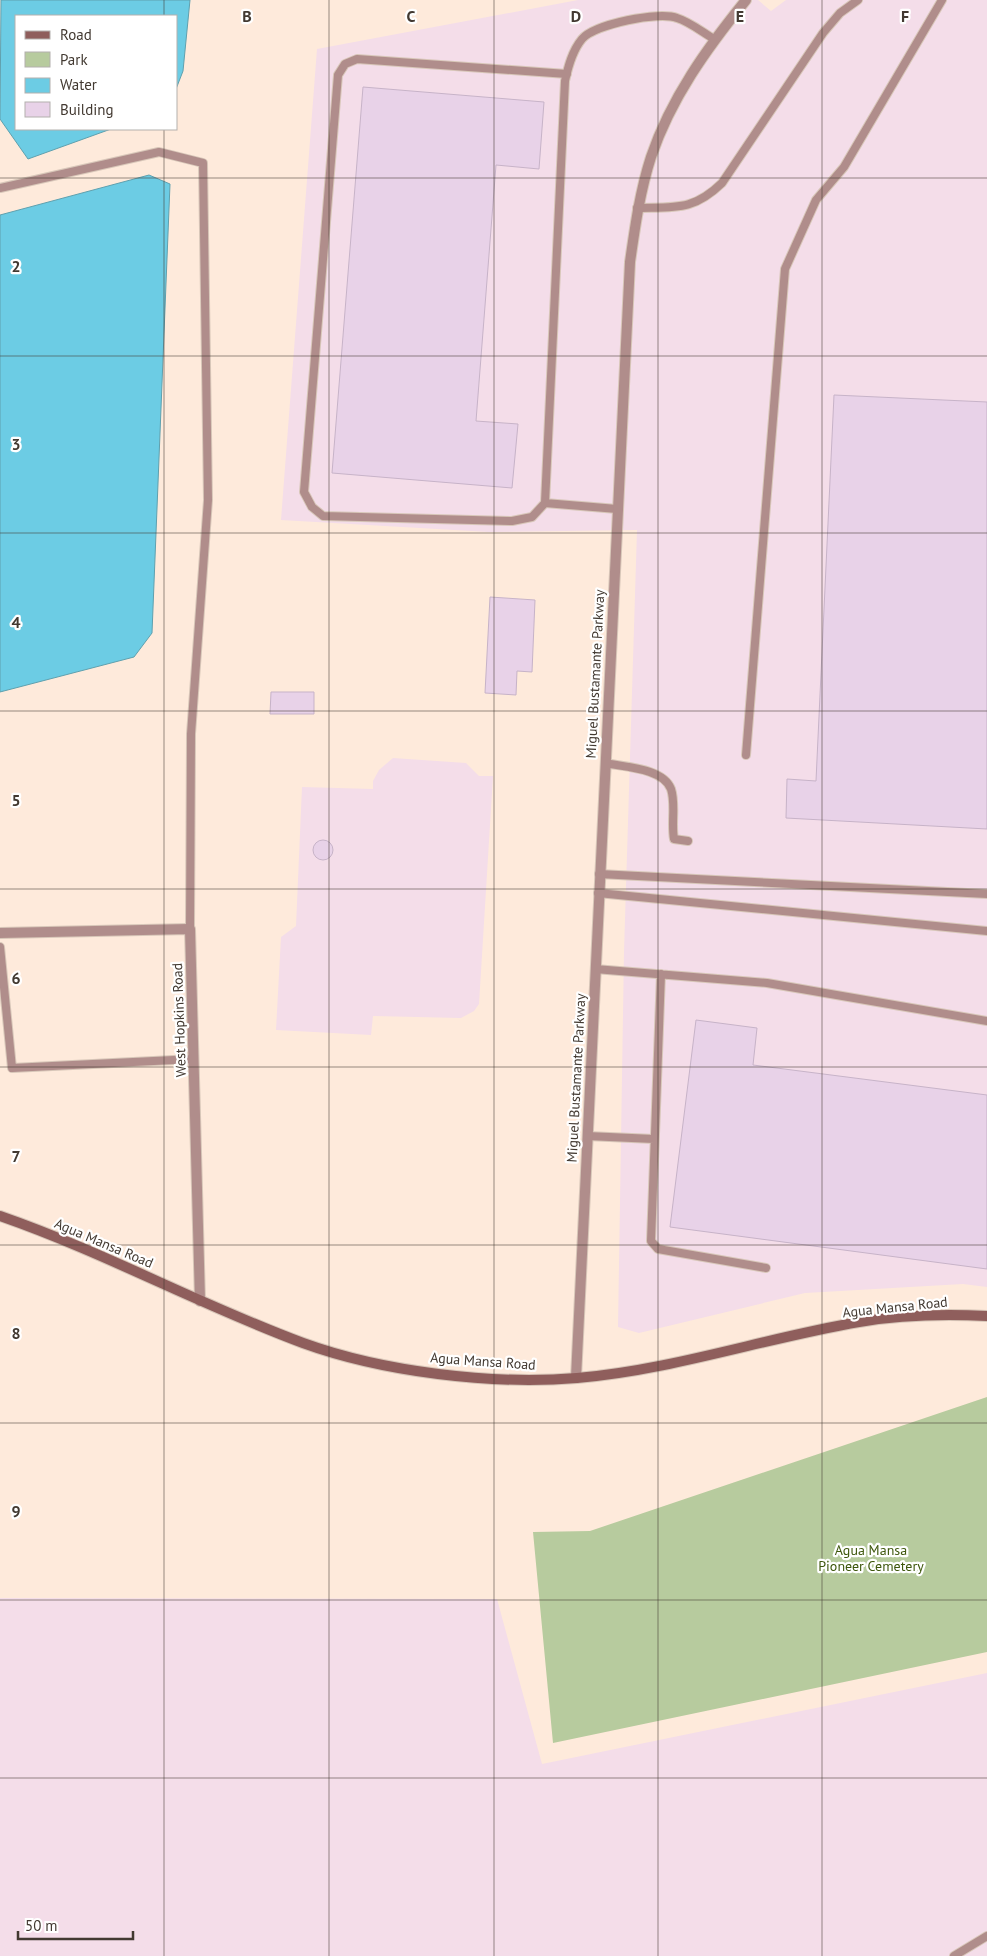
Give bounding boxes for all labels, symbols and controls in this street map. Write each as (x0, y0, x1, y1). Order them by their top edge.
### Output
text: B (242, 6, 252, 26)
text: C (407, 6, 416, 26)
text: D (571, 6, 581, 26)
text: E (736, 6, 744, 26)
text: F (901, 6, 909, 26)
legend (15, 15, 178, 130)
text: Road (60, 25, 92, 44)
text: Park (60, 50, 88, 69)
text: Water (60, 75, 97, 94)
text: Building (60, 100, 114, 119)
text: 2 (11, 256, 21, 276)
text: 3 (11, 434, 21, 454)
street label: Miguel Bustamante Parkway (582, 589, 608, 759)
text: 4 (11, 612, 21, 632)
text: 5 (11, 790, 21, 810)
street label: West Hopkins Road (168, 963, 190, 1077)
text: 6 (11, 968, 21, 988)
street label: Miguel Bustamante Parkway (563, 993, 589, 1163)
text: 7 (11, 1146, 21, 1166)
street label: Agua Mansa Road (52, 1214, 156, 1272)
street label: Agua Mansa Road (842, 1293, 948, 1321)
text: 8 (11, 1323, 21, 1343)
street label: Agua Mansa Road (430, 1348, 536, 1374)
text: 9 (11, 1501, 21, 1521)
park label: Agua Mansa Pioneer Cemetery (818, 1541, 924, 1575)
scale bar (18, 1908, 132, 1940)
text: 50 m (25, 1916, 58, 1935)

